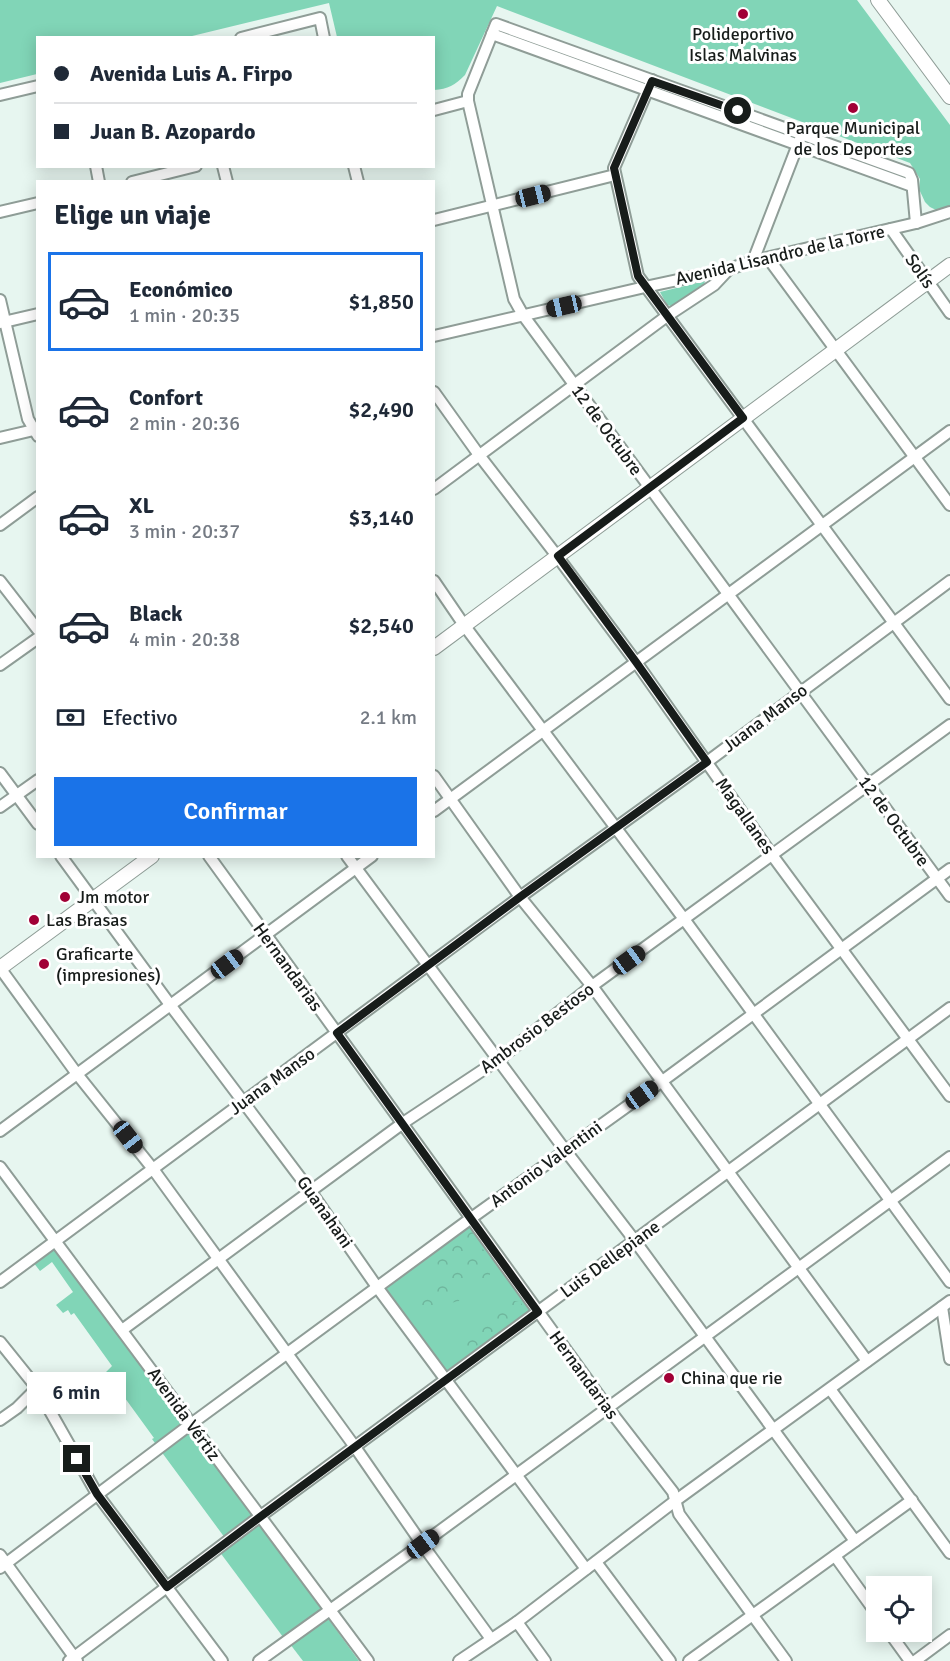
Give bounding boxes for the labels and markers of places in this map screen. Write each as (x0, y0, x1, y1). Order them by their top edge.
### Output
marker: Polideportivo Islas Malvinas (736, 7, 750, 21)
place label: Polideportivo Islas Malvinas (689, 23, 797, 66)
marker: Parque Municipal de los Deportes (846, 101, 860, 115)
place label: Parque Municipal de los Deportes (786, 117, 920, 160)
place label: Jm motor (77, 886, 149, 908)
marker: Jm motor (58, 890, 72, 904)
place label: Las Brasas (46, 909, 127, 931)
marker: Las Brasas (27, 913, 41, 927)
place label: Graficarte (impresiones) (56, 943, 161, 986)
marker: Graficarte (impresiones) (37, 957, 51, 971)
place label: China que rie (681, 1367, 783, 1389)
marker: China que rie (662, 1371, 676, 1385)

